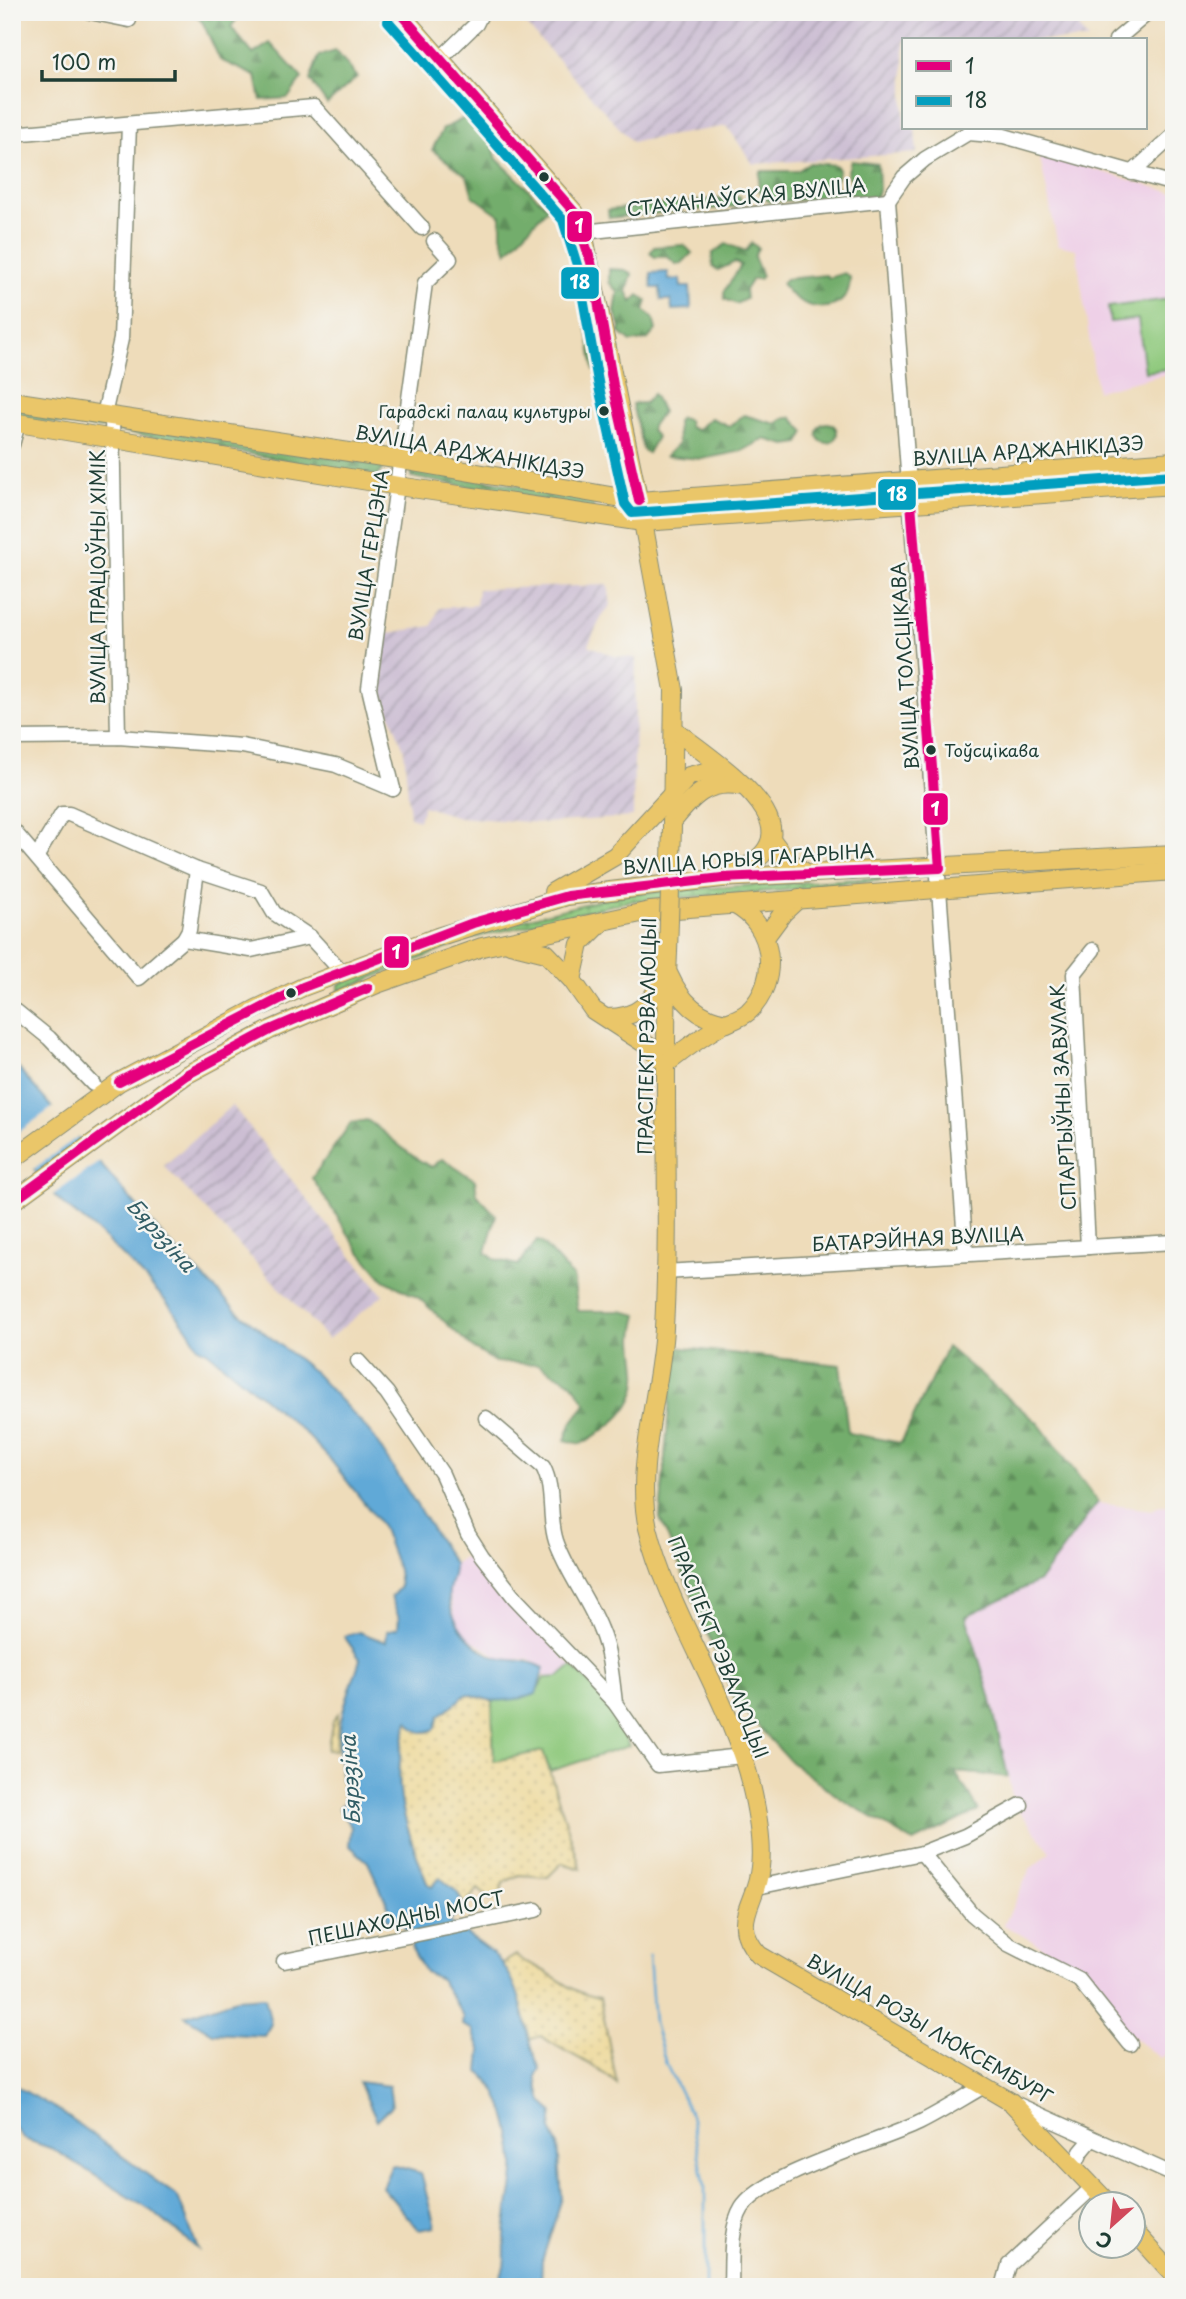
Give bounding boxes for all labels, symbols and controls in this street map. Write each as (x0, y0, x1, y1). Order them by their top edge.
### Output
scale bar (42, 38, 175, 82)
legend (902, 38, 1148, 130)
text: 100 m (52, 45, 116, 77)
text: 1 (965, 49, 974, 81)
text: 18 (965, 83, 988, 115)
unlabelled marker (537, 170, 551, 184)
street label: СТАХАНАЎСКАЯ ВУЛІЦА (625, 170, 867, 222)
line badge: 1 (566, 210, 593, 243)
text: 1 (574, 211, 584, 239)
line badge: 18 (560, 266, 600, 300)
text: 18 (570, 267, 591, 295)
place label: Гарадскі палац культуры (378, 398, 591, 424)
marker: Гарадскі палац культуры (597, 404, 611, 418)
street label: ВУЛІЦА АРДЖАНІКІДЗЭ (353, 417, 587, 485)
street label: ВУЛІЦА АРДЖАНІКІДЗЭ (911, 428, 1145, 472)
street label: ВУЛІЦА ПРАЦОЎНЫ ХІМІК (83, 449, 111, 705)
street label: ВУЛІЦА ГЕРЦЭНА (341, 467, 395, 643)
line badge: 18 (877, 478, 917, 511)
text: 18 (887, 479, 908, 507)
street label: ВУЛІЦА ТОЛСЦІКАВА (883, 561, 925, 771)
place label: Тоўсцікава (944, 737, 1039, 763)
marker: Тоўсцікава (924, 743, 938, 757)
line badge: 1 (922, 792, 949, 826)
text: 1 (930, 794, 940, 822)
street label: ВУЛІЦА ЮРЫЯ ГАГАРЫНА (621, 835, 875, 881)
street label: ПРАСПЕКТ РЭВАЛЮЦЫІ (630, 917, 662, 1155)
line badge: 1 (383, 935, 410, 969)
text: 1 (391, 937, 401, 965)
street label: СПАРТЫЎНЫ ЗАВУЛАК (1042, 983, 1082, 1211)
unlabelled marker (284, 986, 298, 1000)
water label: Бярэзіна (120, 1190, 205, 1279)
street label: БАТАРЭЙНАЯ ВУЛІЦА (811, 1218, 1025, 1258)
street label: ПРАСПЕКТ РЭВАЛЮЦЫІ (662, 1532, 776, 1762)
water label: Бярэзіна (331, 1733, 367, 1826)
street label: ПЕШАХОДНЫ МОСТ (305, 1883, 507, 1951)
street label: ВУЛІЦА РОЗЫ ЛЮКСЕМБУРГ (802, 1946, 1059, 2110)
north arrow (1078, 2190, 1148, 2260)
text: С (1091, 2225, 1117, 2257)

